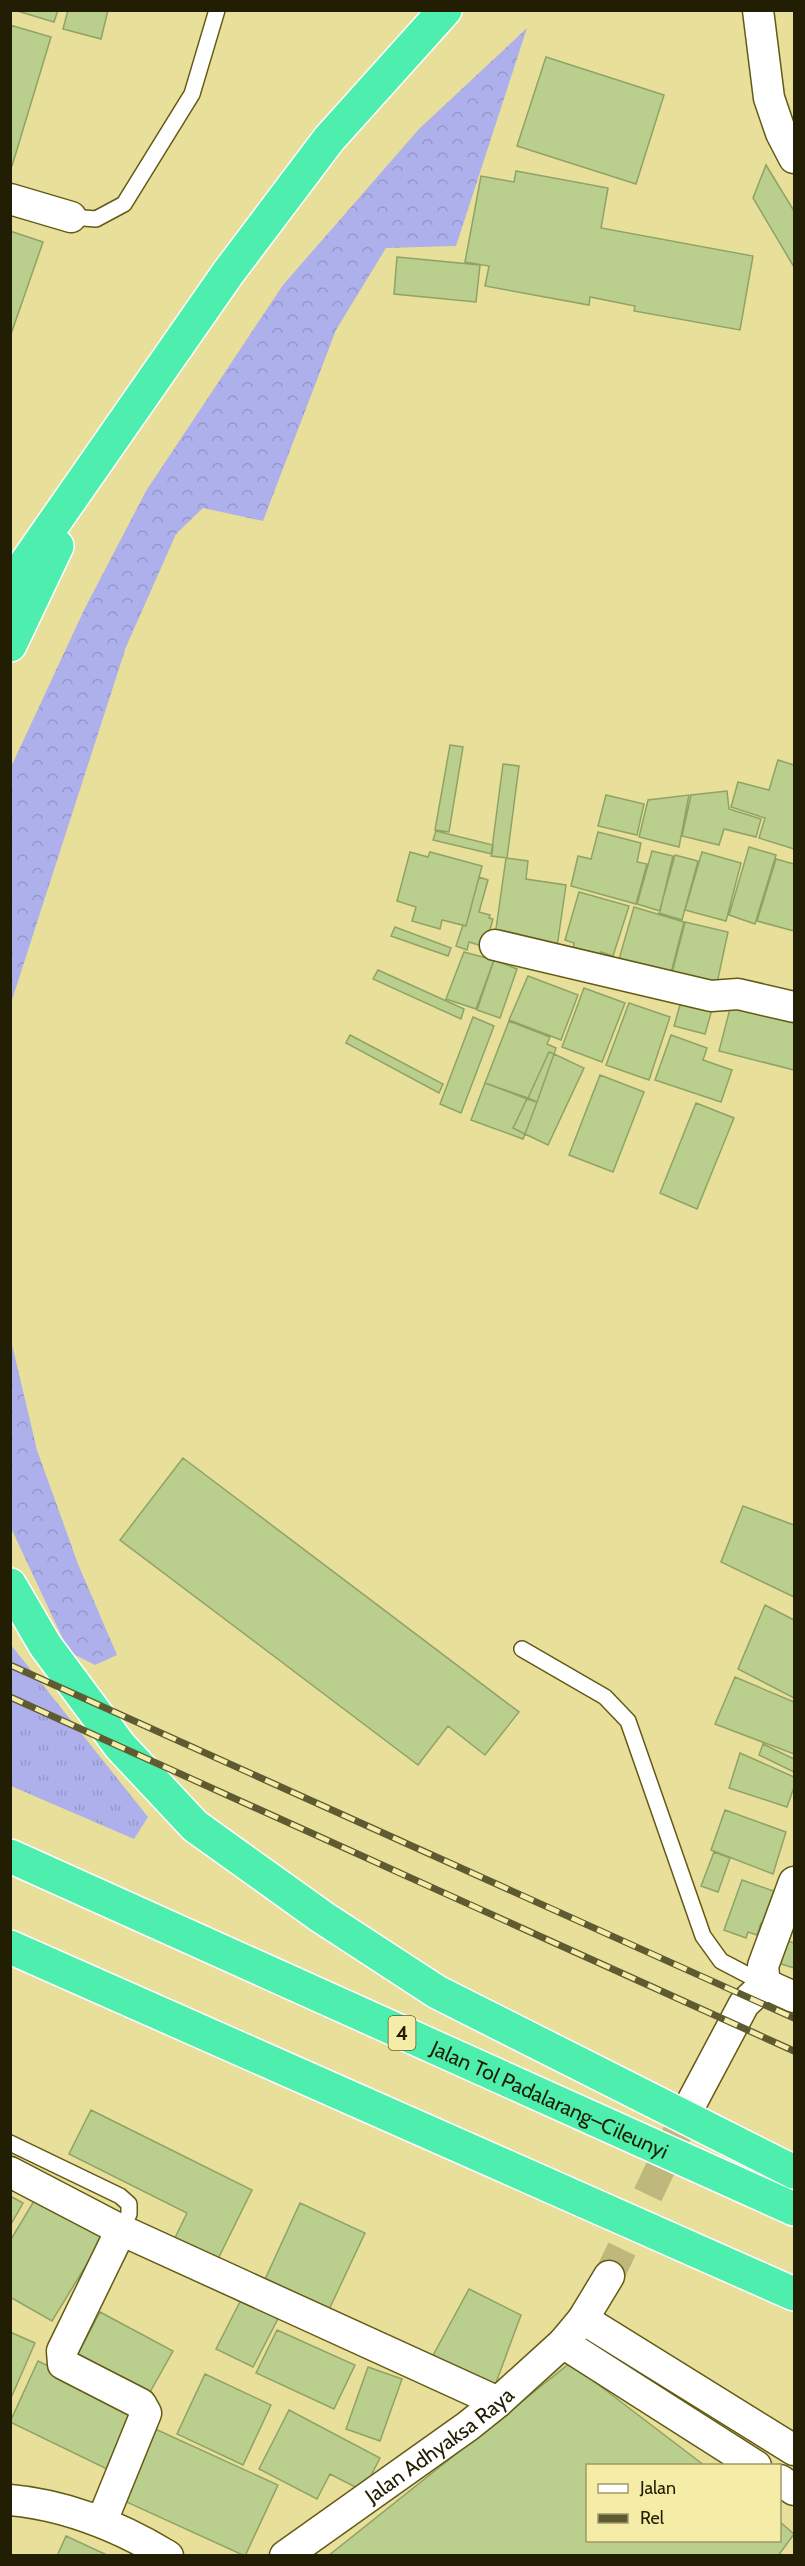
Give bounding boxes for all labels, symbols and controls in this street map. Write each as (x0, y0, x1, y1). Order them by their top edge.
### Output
road number: 4 (388, 2016, 416, 2050)
street label: Jalan Tol Padalarang–Cileunyi (426, 2034, 672, 2163)
street label: Jalan Adhyaksa Raya (359, 2382, 519, 2508)
legend (586, 2464, 781, 2542)
text: Jalan (639, 2477, 676, 2499)
text: Rel (640, 2507, 665, 2529)

